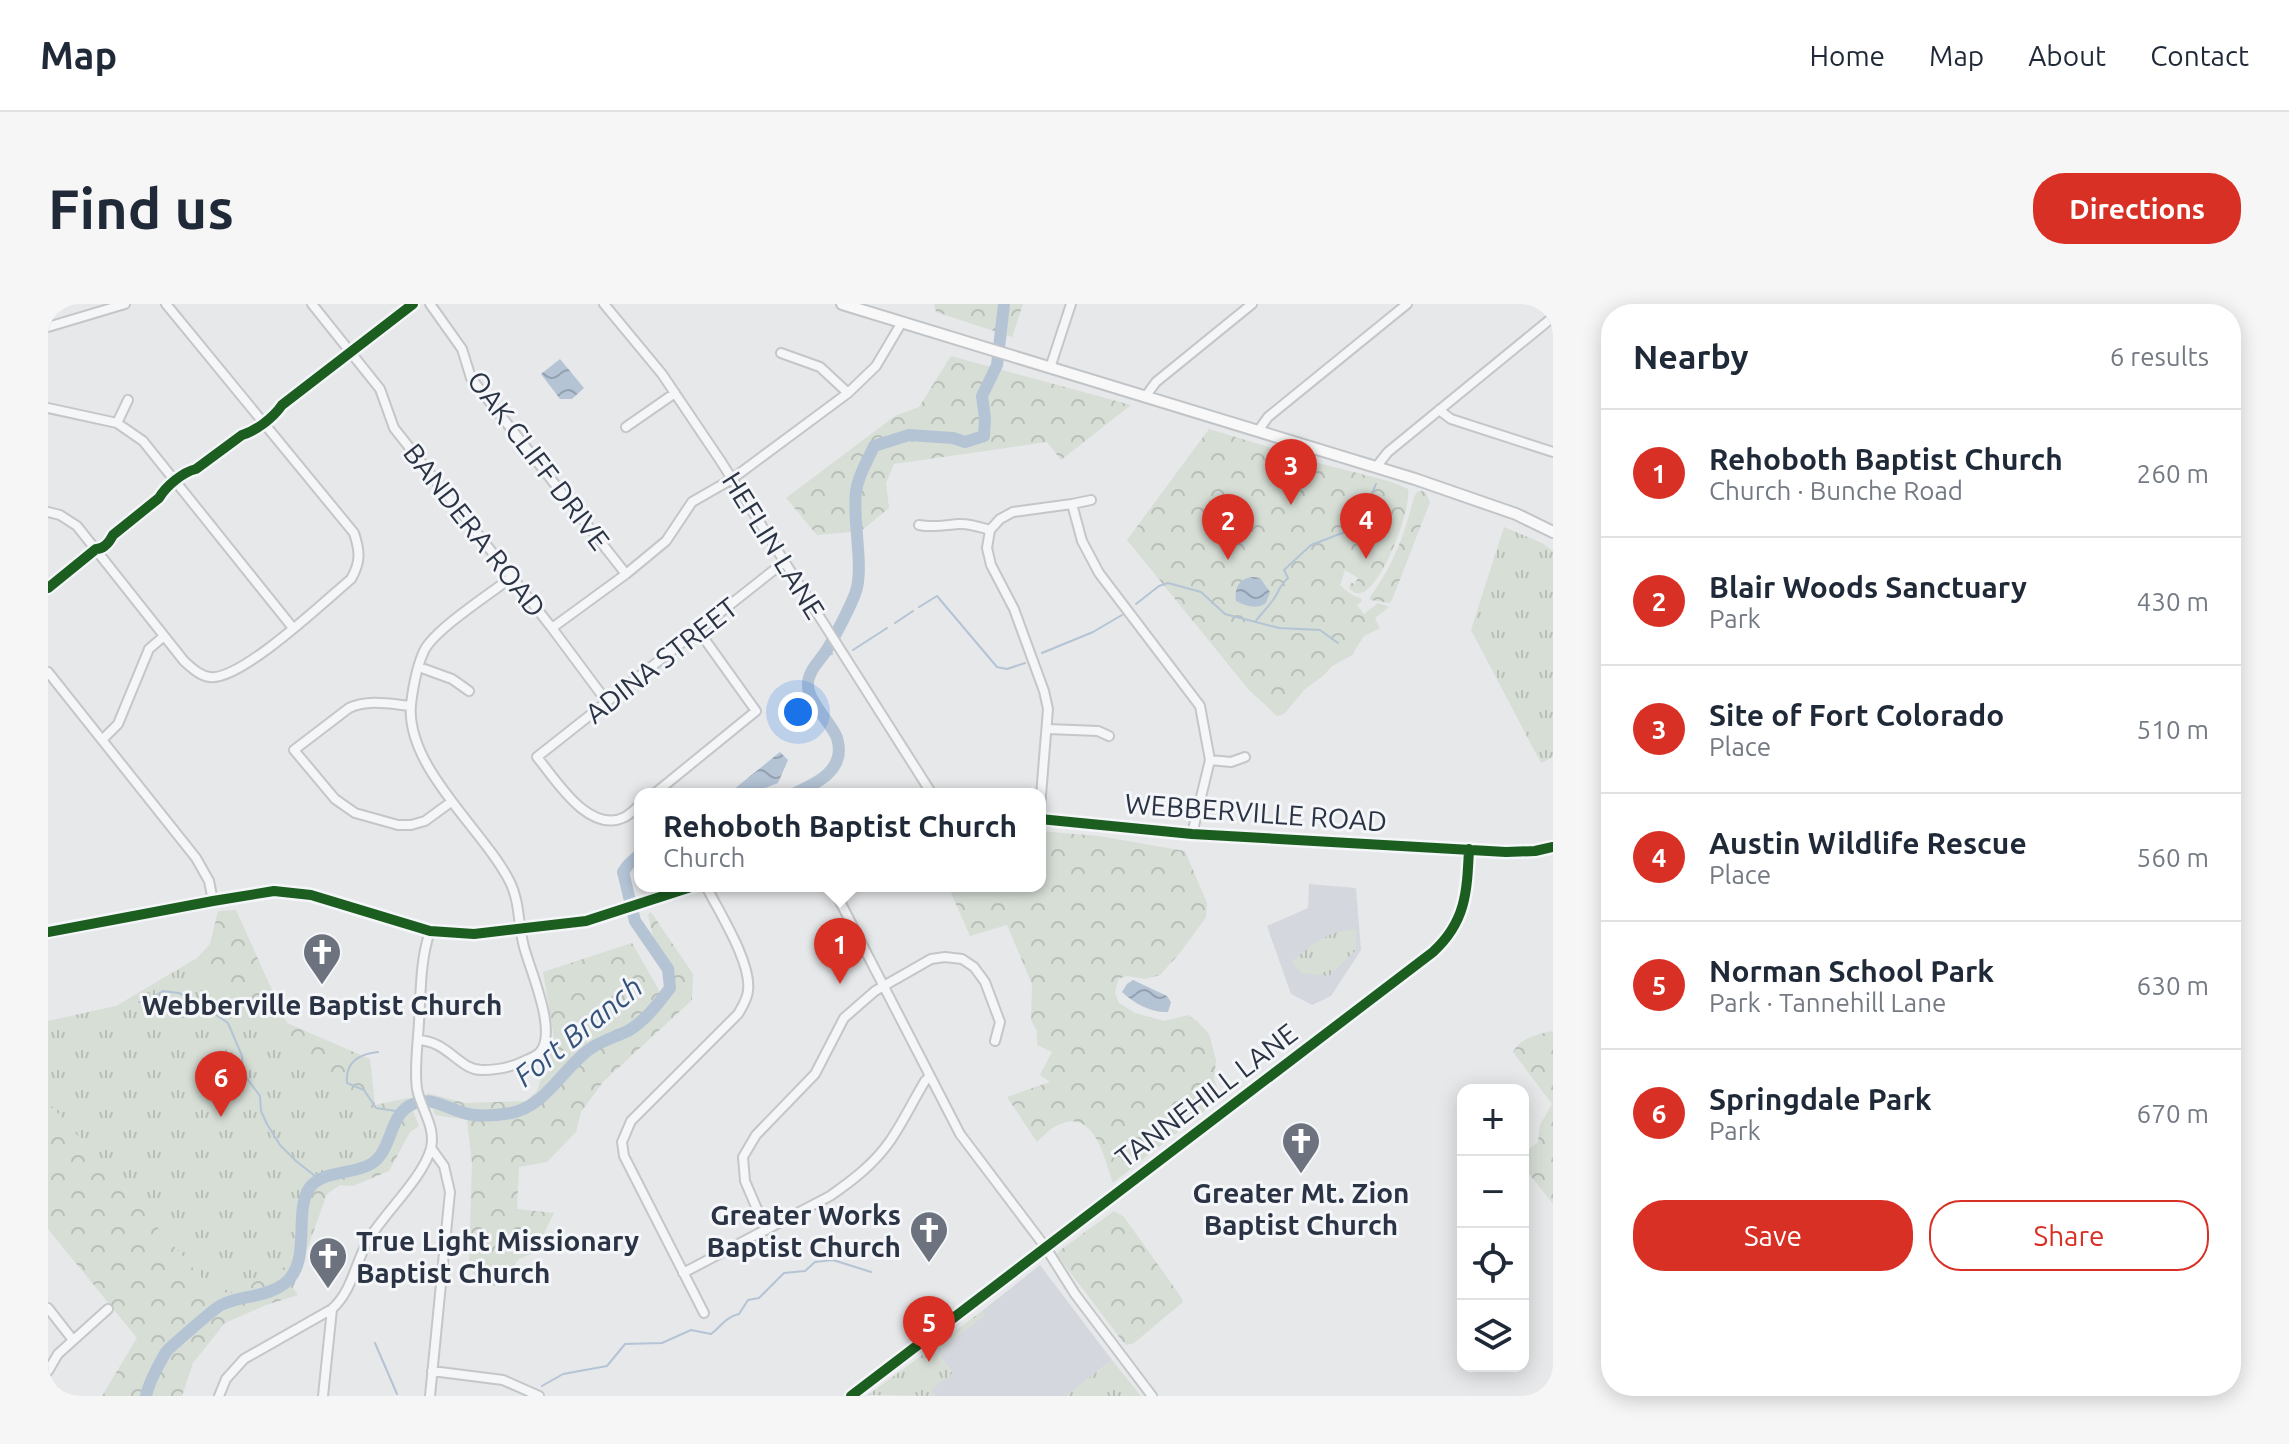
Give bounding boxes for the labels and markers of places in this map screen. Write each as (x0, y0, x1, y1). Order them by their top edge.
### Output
pin: 3 (1265, 439, 1317, 505)
pin: 4 (1340, 493, 1392, 559)
pin: 2 (1202, 494, 1254, 560)
pin: 1 (814, 918, 866, 984)
church icon: Webberville Baptist Church (301, 931, 343, 986)
place label: Webberville Baptist Church (142, 989, 502, 1020)
pin: 6 (195, 1051, 247, 1117)
church icon: Greater Mt. Zion Baptist Church (1280, 1120, 1322, 1175)
place label: Greater Mt. Zion Baptist Church (1193, 1177, 1409, 1240)
place label: Greater Works Baptist Church (707, 1199, 901, 1262)
church icon: Greater Works Baptist Church (908, 1209, 950, 1264)
place label: True Light Missionary Baptist Church (356, 1225, 639, 1288)
church icon: True Light Missionary Baptist Church (307, 1235, 349, 1290)
pin: 5 (903, 1296, 955, 1362)

